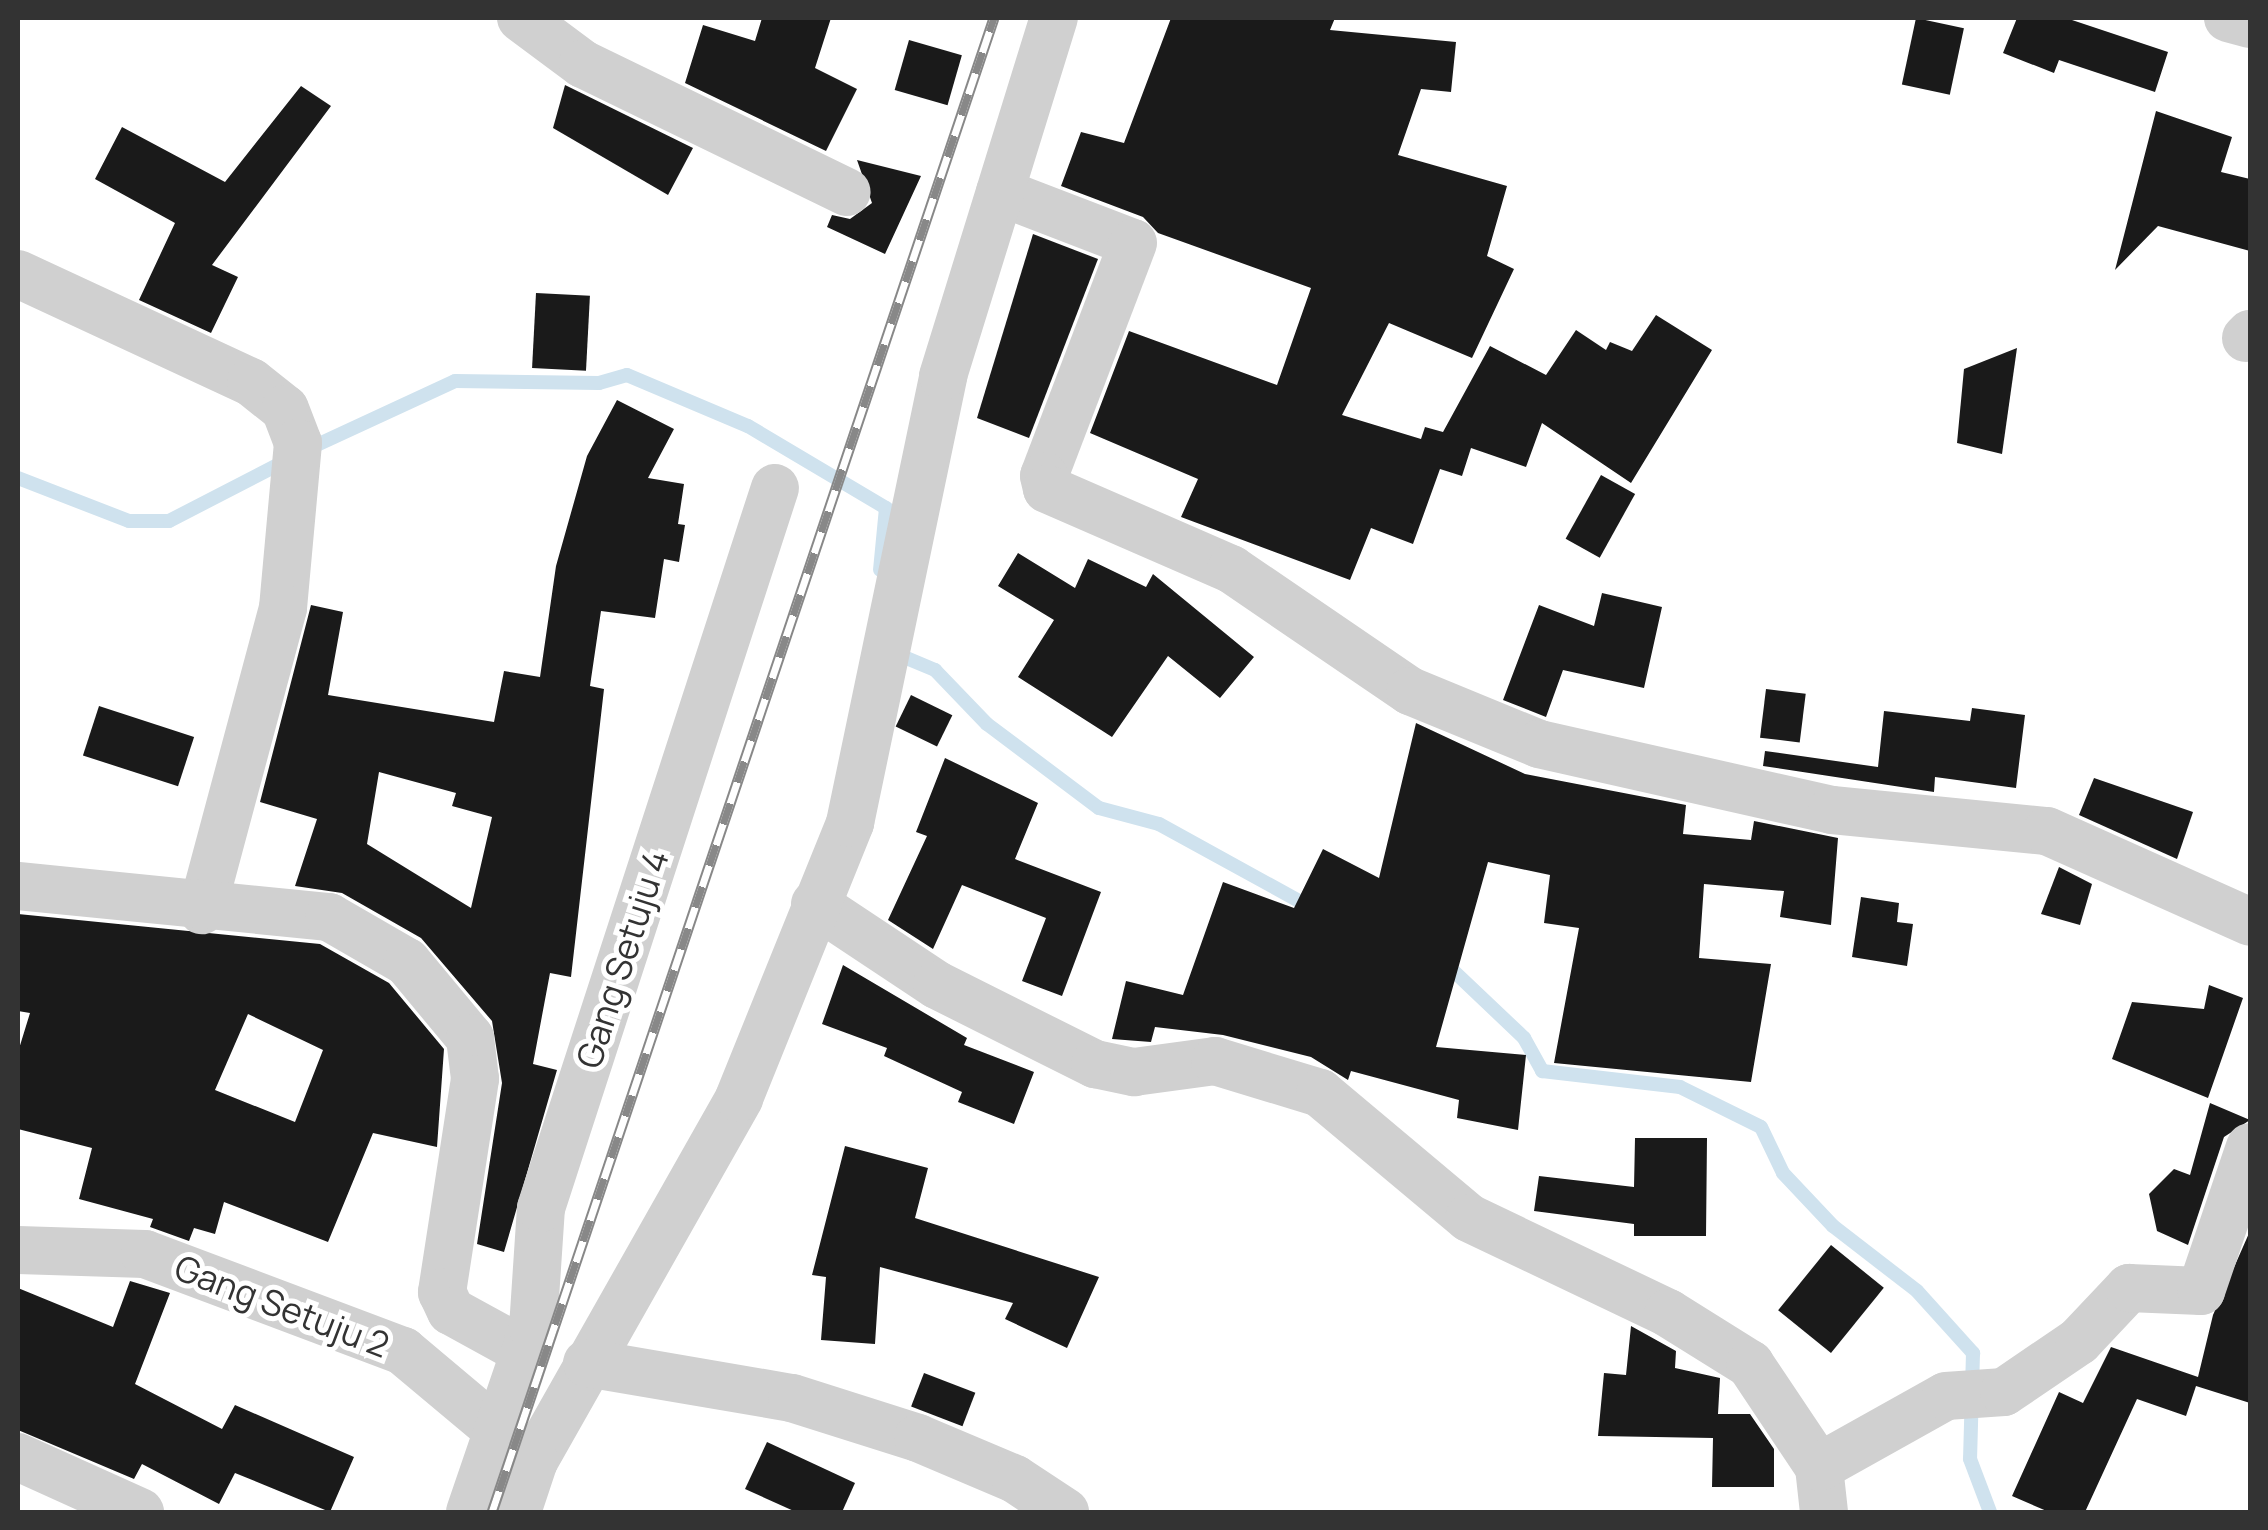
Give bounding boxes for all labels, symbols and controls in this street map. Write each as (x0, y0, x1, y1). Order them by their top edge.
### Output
street label: Gang Setuju 4 (567, 845, 677, 1073)
street label: Gang Setuju 2 (169, 1246, 395, 1366)

